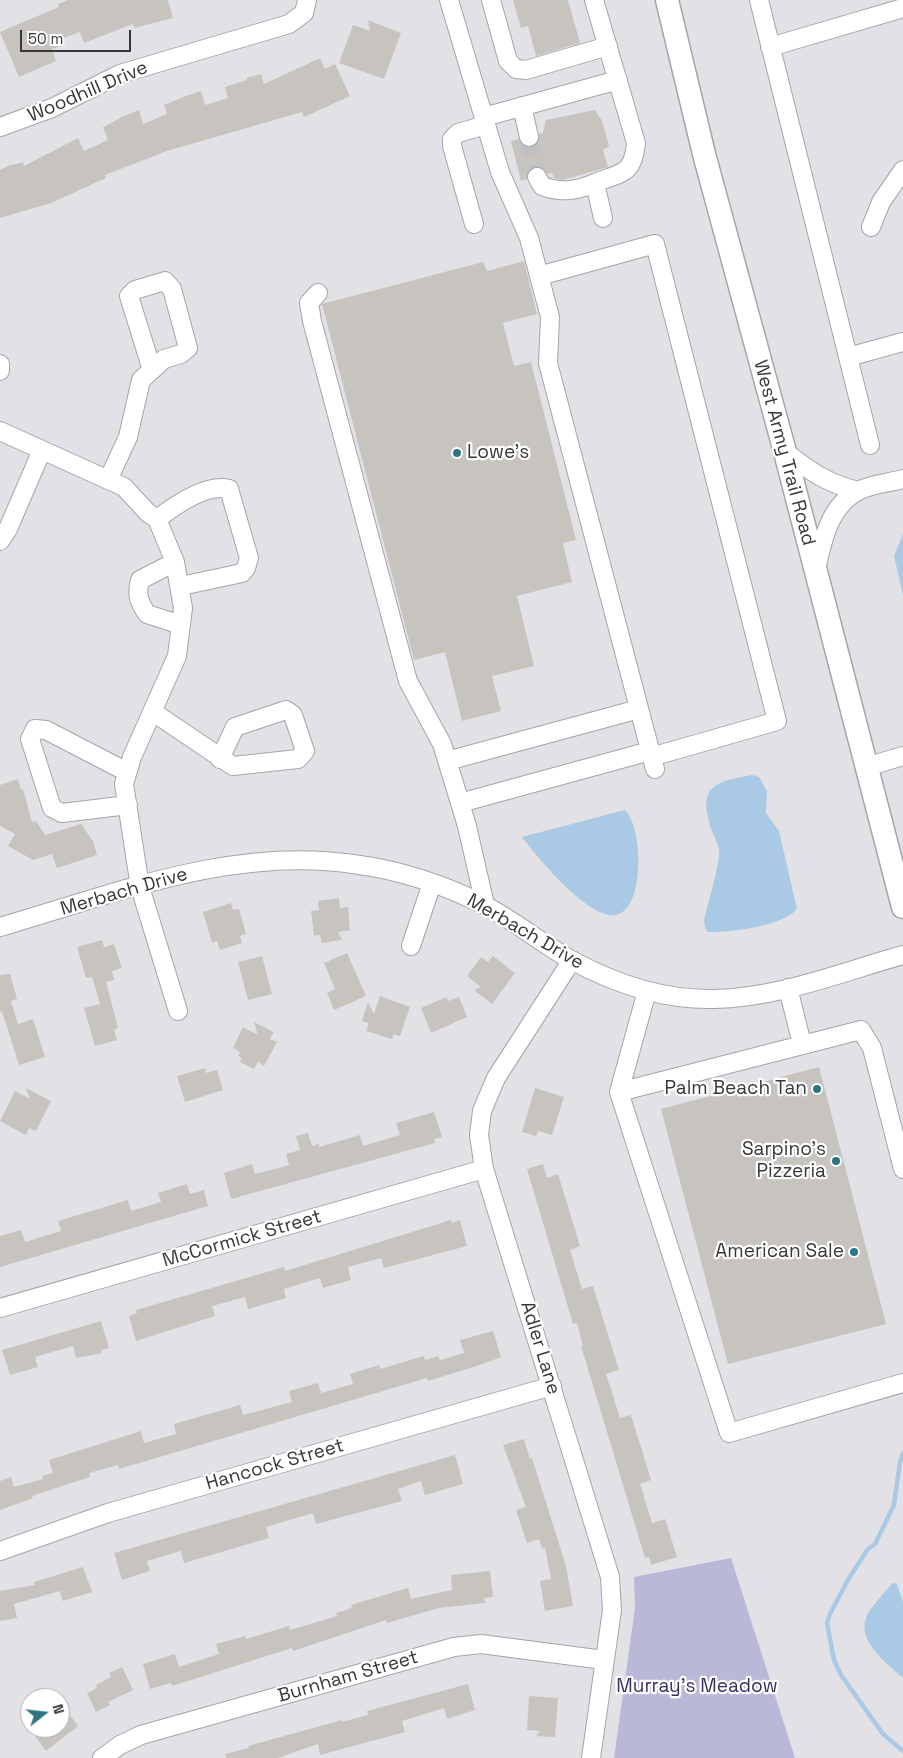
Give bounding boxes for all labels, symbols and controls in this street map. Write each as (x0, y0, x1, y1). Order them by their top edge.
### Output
scale bar (22, 20, 134, 52)
text: 50 m (28, 29, 63, 48)
street label: Woodhill Drive (25, 56, 151, 128)
street label: West Army Trail Road (748, 358, 820, 548)
place label: Lowe's (467, 442, 529, 464)
marker: Lowe's (451, 447, 463, 459)
street label: Merbach Drive (58, 863, 190, 921)
street label: Merbach Drive (463, 889, 587, 975)
place label: Palm Beach Tan (665, 1078, 807, 1100)
marker: Palm Beach Tan (811, 1083, 823, 1095)
place label: Sarpino's Pizzeria (742, 1139, 826, 1183)
marker: Sarpino's Pizzeria (830, 1155, 842, 1167)
street label: McCormick Street (160, 1205, 324, 1273)
place label: American Sale (715, 1241, 844, 1263)
marker: American Sale (848, 1246, 860, 1258)
street label: Adler Lane (515, 1299, 565, 1397)
street label: Hancock Street (203, 1434, 347, 1496)
street label: Burnham Street (275, 1646, 421, 1708)
park label: Murray's Meadow (616, 1676, 778, 1698)
north arrow (20, 1688, 70, 1738)
text: N (49, 1702, 68, 1716)

